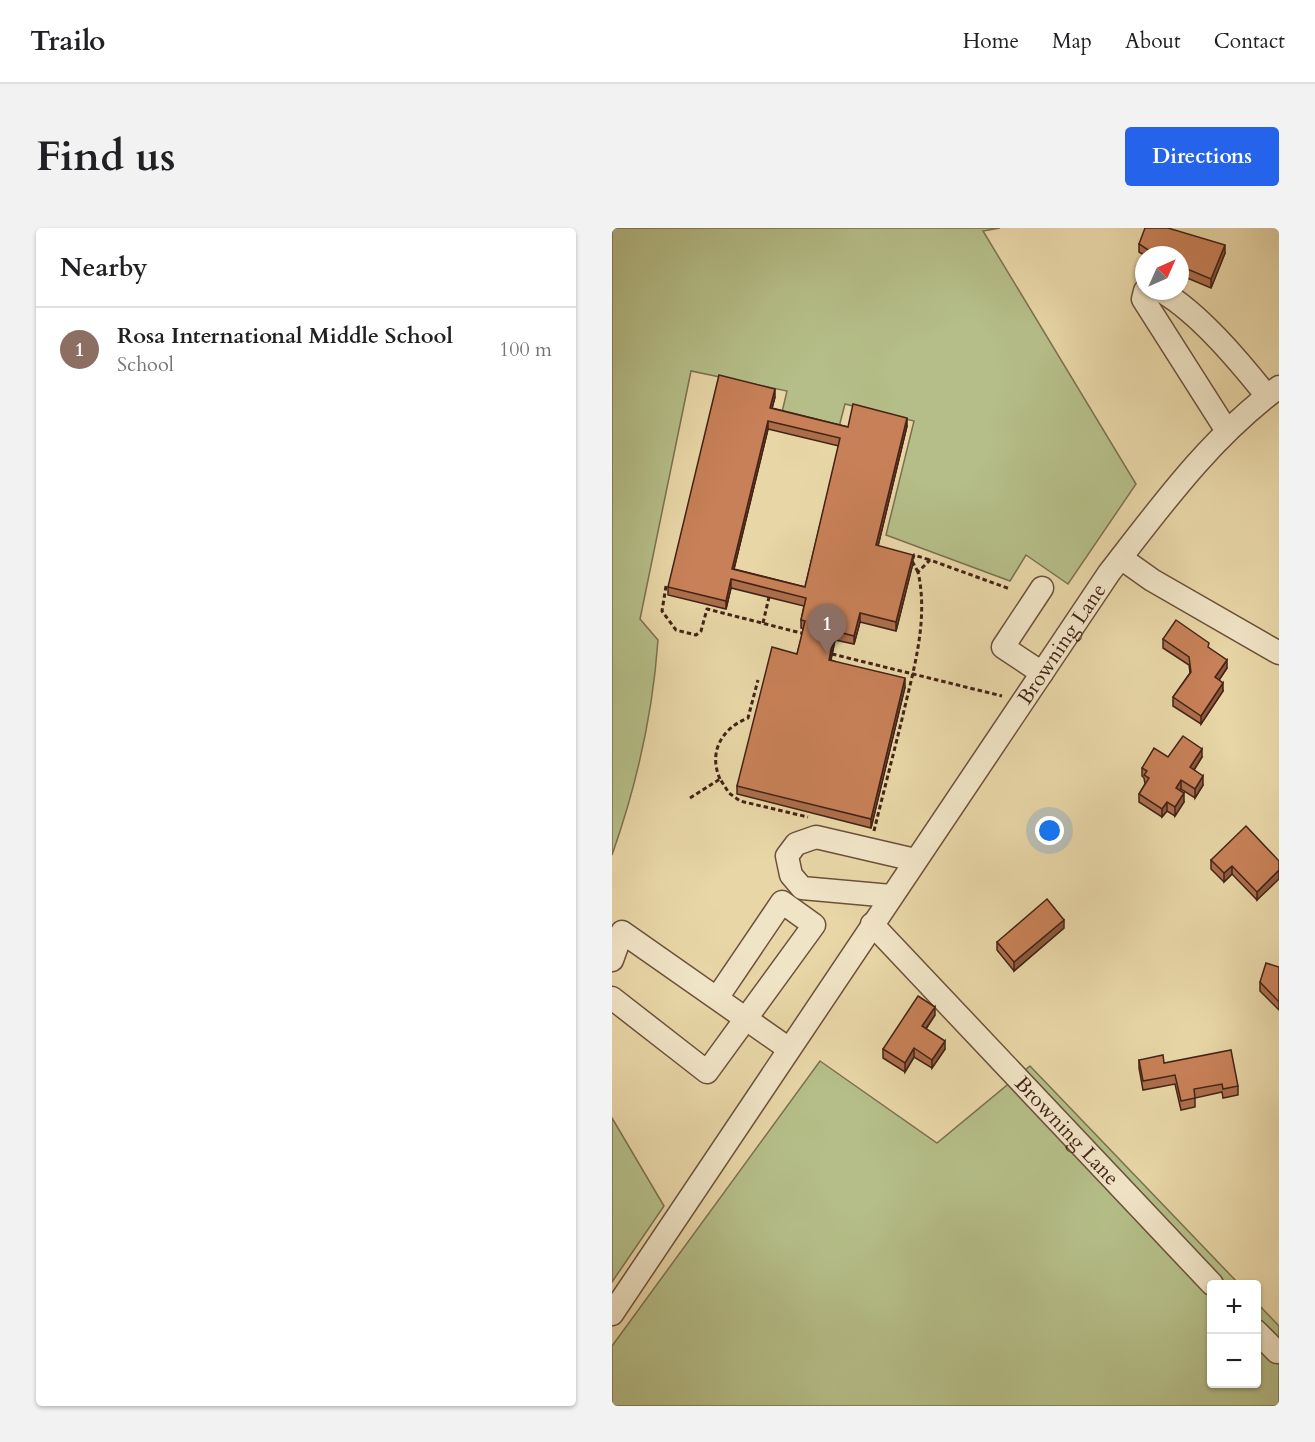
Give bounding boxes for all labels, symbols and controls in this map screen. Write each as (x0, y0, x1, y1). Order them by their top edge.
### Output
text: Trailo (30, 22, 105, 60)
text: Home (963, 27, 1019, 56)
text: Map (1052, 27, 1092, 56)
text: About (1125, 27, 1181, 56)
text: Contact (1214, 27, 1285, 56)
button: Directions (1125, 127, 1279, 186)
text: Find us (36, 128, 176, 185)
north arrow (1135, 246, 1189, 300)
text: Nearby (60, 250, 148, 285)
text: Rosa International Middle School (117, 321, 453, 351)
text: 1 (74, 336, 85, 363)
text: 100 m (499, 336, 552, 363)
text: School (117, 351, 174, 378)
street label: Browning Lane (1011, 578, 1113, 711)
pin: 1 (808, 604, 846, 654)
your location (1035, 816, 1064, 845)
street label: Browning Lane (1008, 1070, 1125, 1192)
map controls (1207, 1280, 1261, 1388)
button: + (1207, 1280, 1261, 1334)
button: − (1207, 1334, 1261, 1388)

